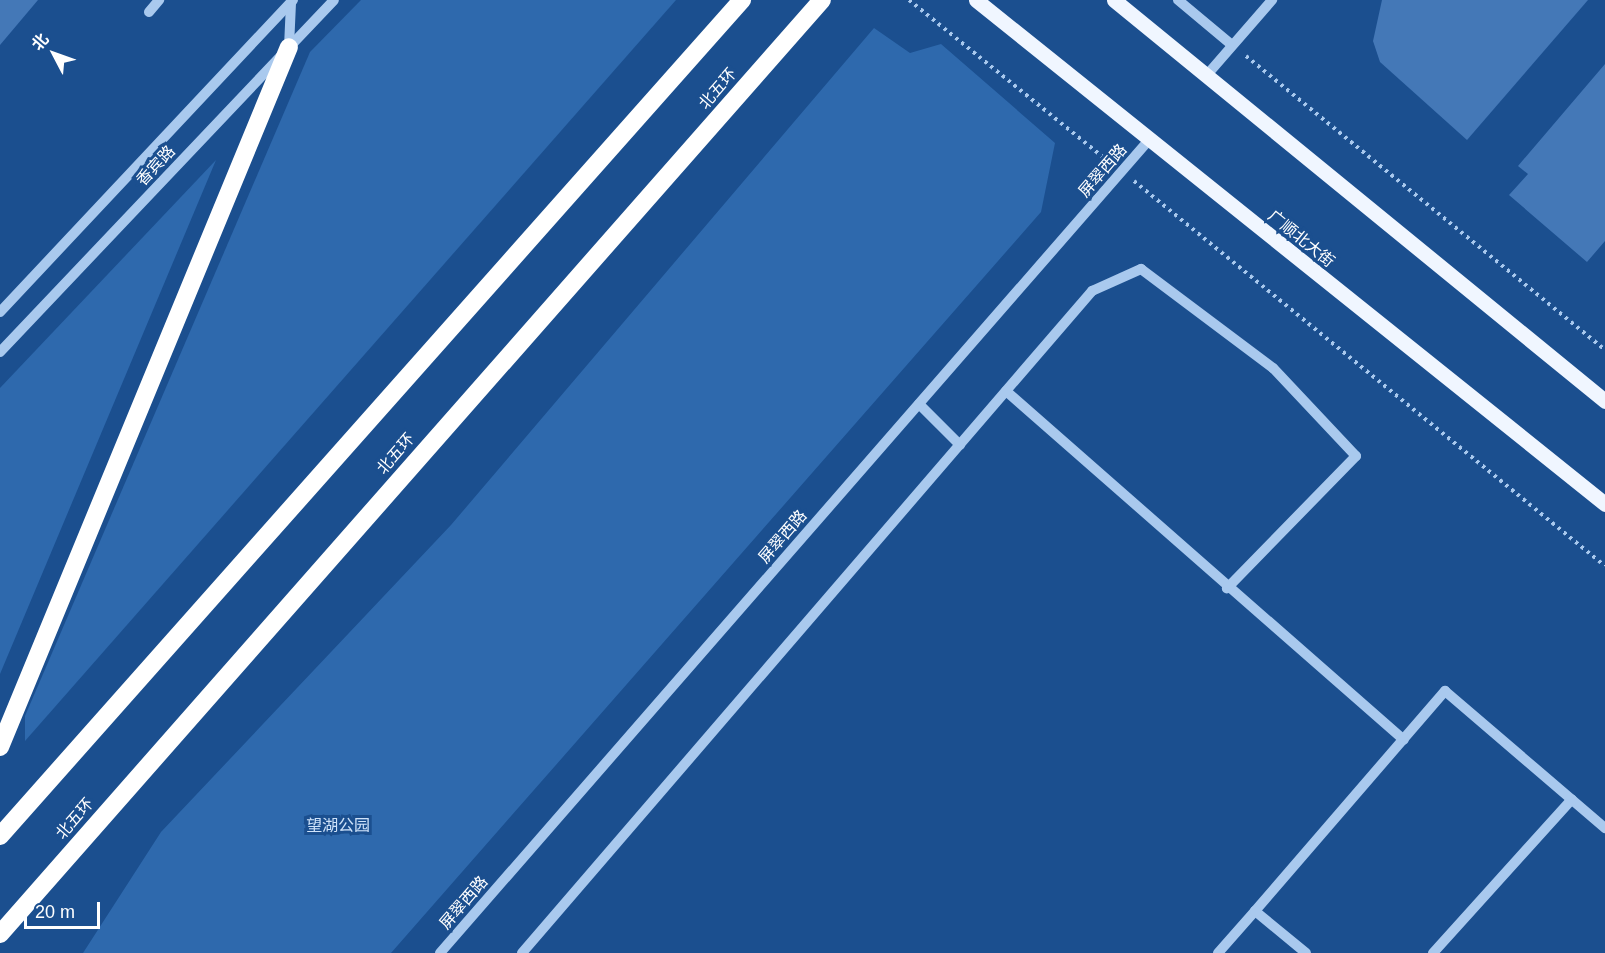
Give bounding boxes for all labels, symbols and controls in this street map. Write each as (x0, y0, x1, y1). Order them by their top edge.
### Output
north arrow (24, 24, 84, 84)
text: 北 (28, 30, 52, 53)
street label: 北五环 (695, 65, 741, 113)
street label: 屏翠西路 (1075, 141, 1131, 201)
street label: 香宾路 (133, 142, 179, 190)
street label: 广顺北大街 (1264, 206, 1338, 272)
street label: 北五环 (373, 430, 419, 478)
street label: 屏翠西路 (755, 507, 811, 567)
street label: 北五环 (52, 795, 98, 843)
park label: 望湖公园 (306, 816, 370, 836)
street label: 屏翠西路 (436, 873, 492, 933)
scale bar (27, 890, 104, 928)
text: 20 m (35, 902, 75, 922)

